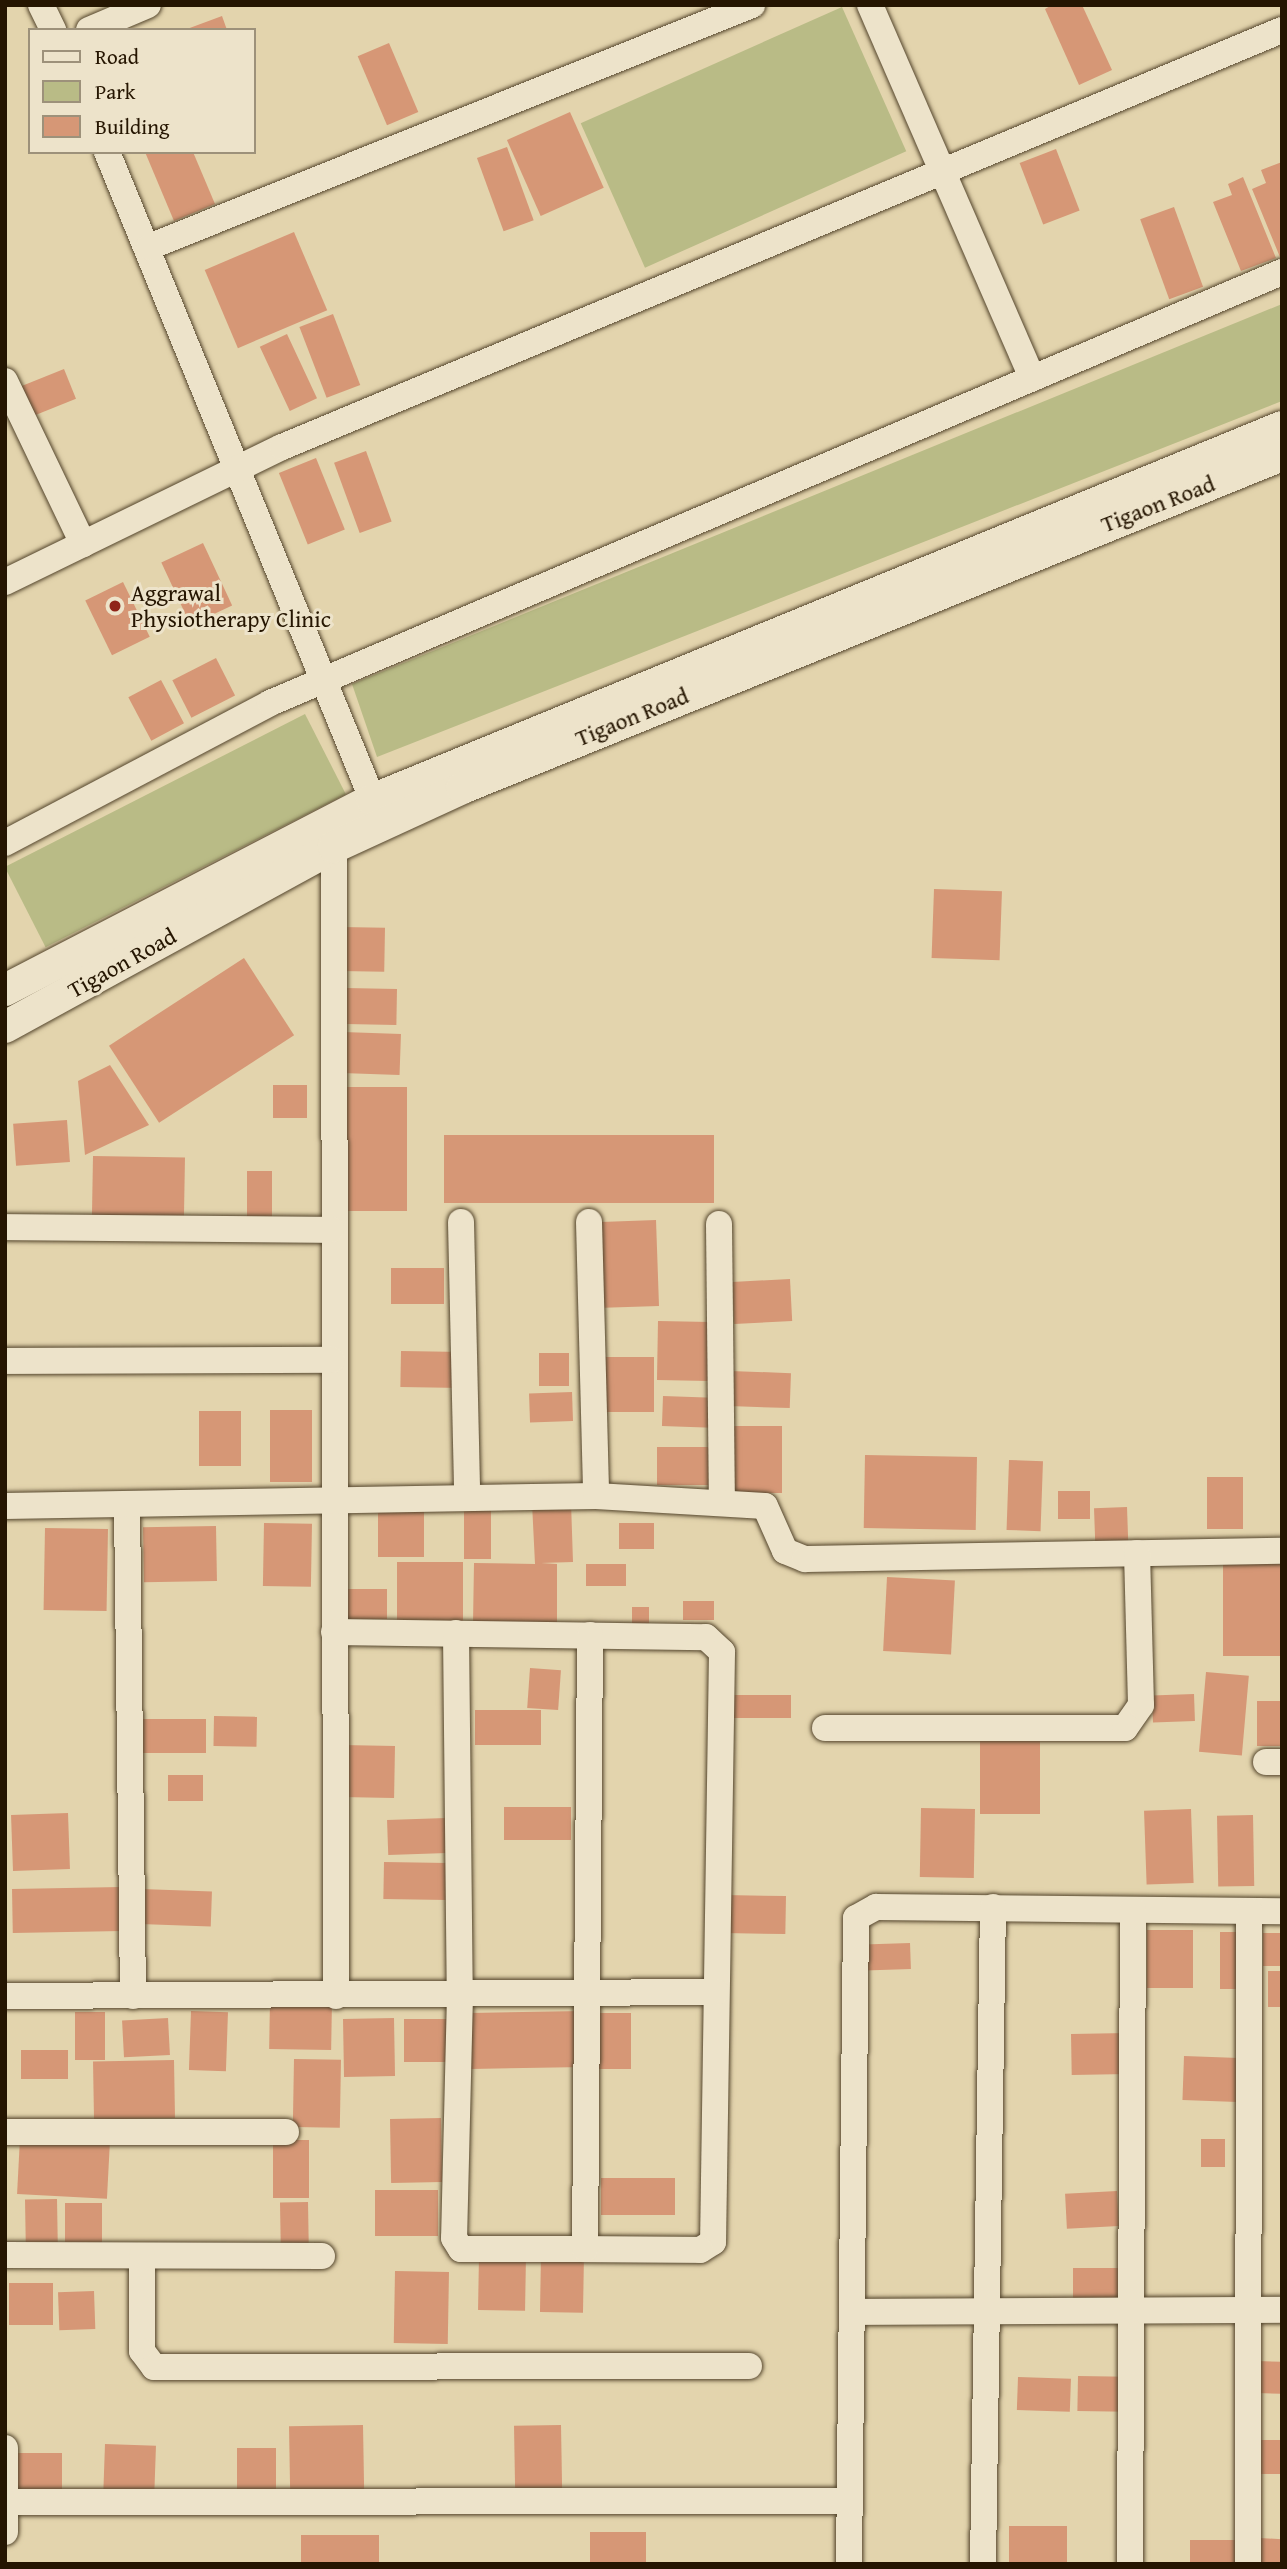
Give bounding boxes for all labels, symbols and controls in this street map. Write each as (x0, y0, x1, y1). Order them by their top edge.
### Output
legend (28, 28, 256, 154)
text: Road (95, 41, 139, 72)
text: Park (95, 76, 136, 107)
text: Building (95, 111, 169, 142)
street label: Tigaon Road (1097, 470, 1219, 538)
place label: Aggrawal Physiotherapy Clinic (131, 579, 331, 633)
marker: Aggrawal Physiotherapy Clinic (105, 596, 125, 616)
street label: Tigaon Road (571, 682, 693, 752)
street label: Tigaon Road (63, 922, 181, 1004)

